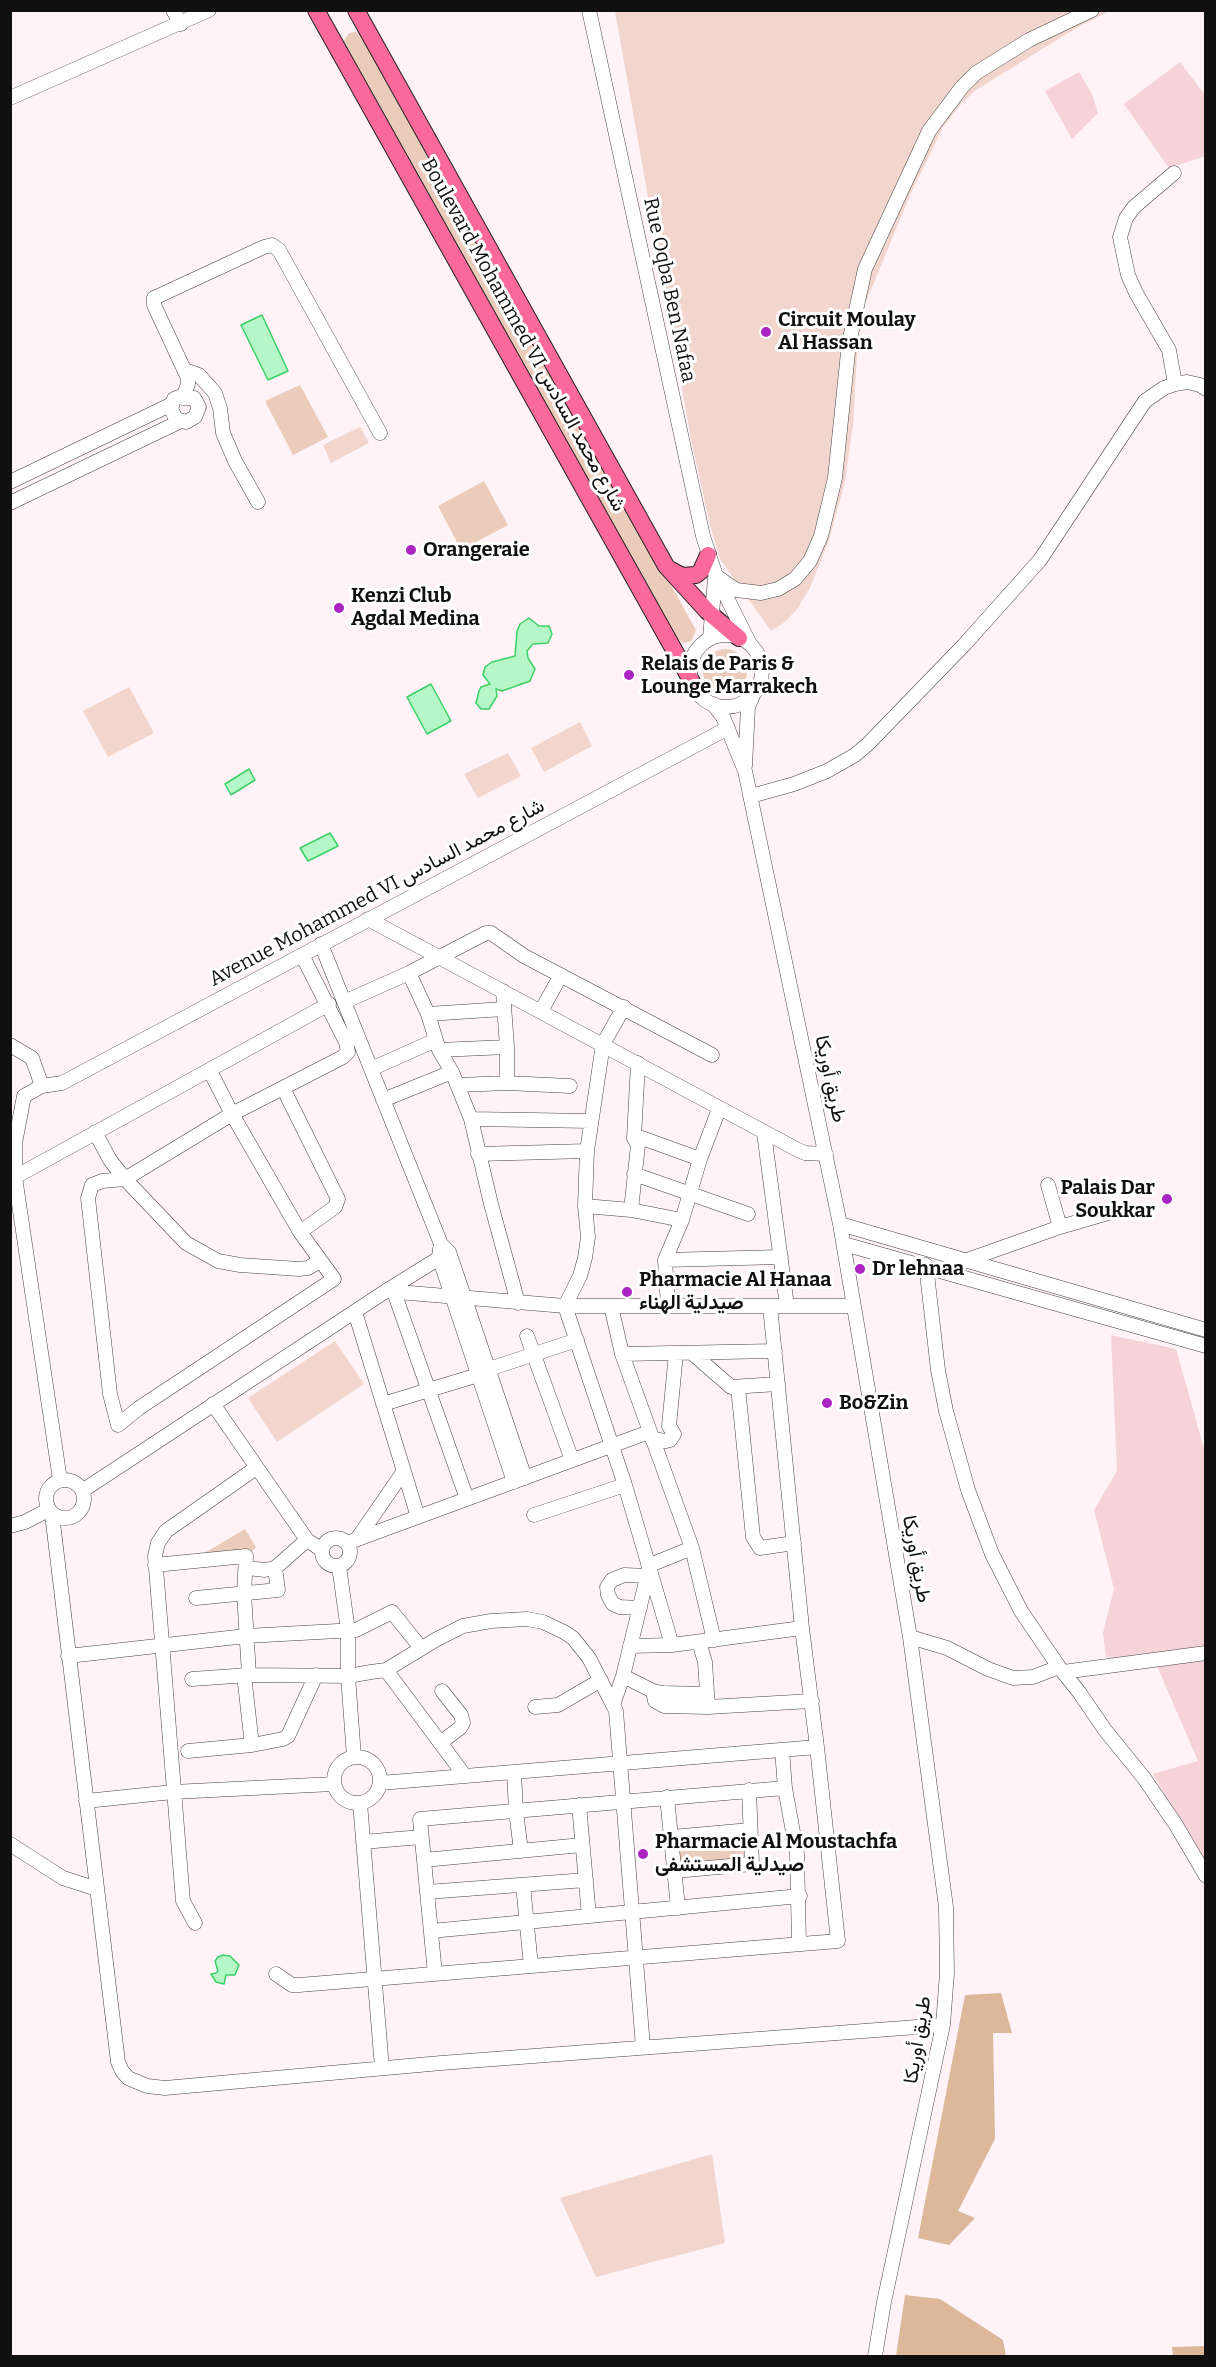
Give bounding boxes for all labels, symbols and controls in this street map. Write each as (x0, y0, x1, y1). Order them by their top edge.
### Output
street label: Boulevard Mohammed VI شارع محمد السادس (415, 154, 631, 516)
street label: Rue Oqba Ben Nafaa (638, 195, 700, 385)
place label: Circuit Moulay Al Hassan (778, 308, 915, 355)
marker: Circuit Moulay Al Hassan (759, 325, 773, 339)
place label: Orangeraie (423, 538, 530, 562)
marker: Orangeraie (404, 543, 418, 557)
place label: Kenzi Club Agdal Medina (351, 584, 480, 631)
marker: Kenzi Club Agdal Medina (332, 601, 346, 615)
place label: Relais de Paris & Lounge Marrakech (641, 652, 818, 699)
marker: Relais de Paris & Lounge Marrakech (622, 668, 636, 682)
street label: Avenue Mohammed VI شارع محمد السادس (205, 794, 549, 992)
street label: طريق أوريكا (809, 1033, 851, 1125)
place label: Palais Dar Soukkar (1060, 1176, 1155, 1223)
marker: Palais Dar Soukkar (1160, 1192, 1174, 1206)
place label: Dr lehnaa (872, 1257, 964, 1281)
marker: Dr lehnaa (853, 1262, 867, 1276)
place label: Pharmacie Al Hanaa صيدلية الهناء (639, 1268, 832, 1315)
marker: Pharmacie Al Hanaa صيدلية الهناء (620, 1285, 634, 1299)
place label: Bo&Zin (839, 1391, 908, 1415)
marker: Bo&Zin (820, 1396, 834, 1410)
street label: طريق أوريكا (897, 1513, 935, 1605)
place label: Pharmacie Al Moustachfa صيدلية المستشفى (655, 1830, 897, 1877)
marker: Pharmacie Al Moustachfa صيدلية المستشفى (636, 1847, 650, 1861)
street label: طريق أوريكا (899, 1994, 937, 2086)

